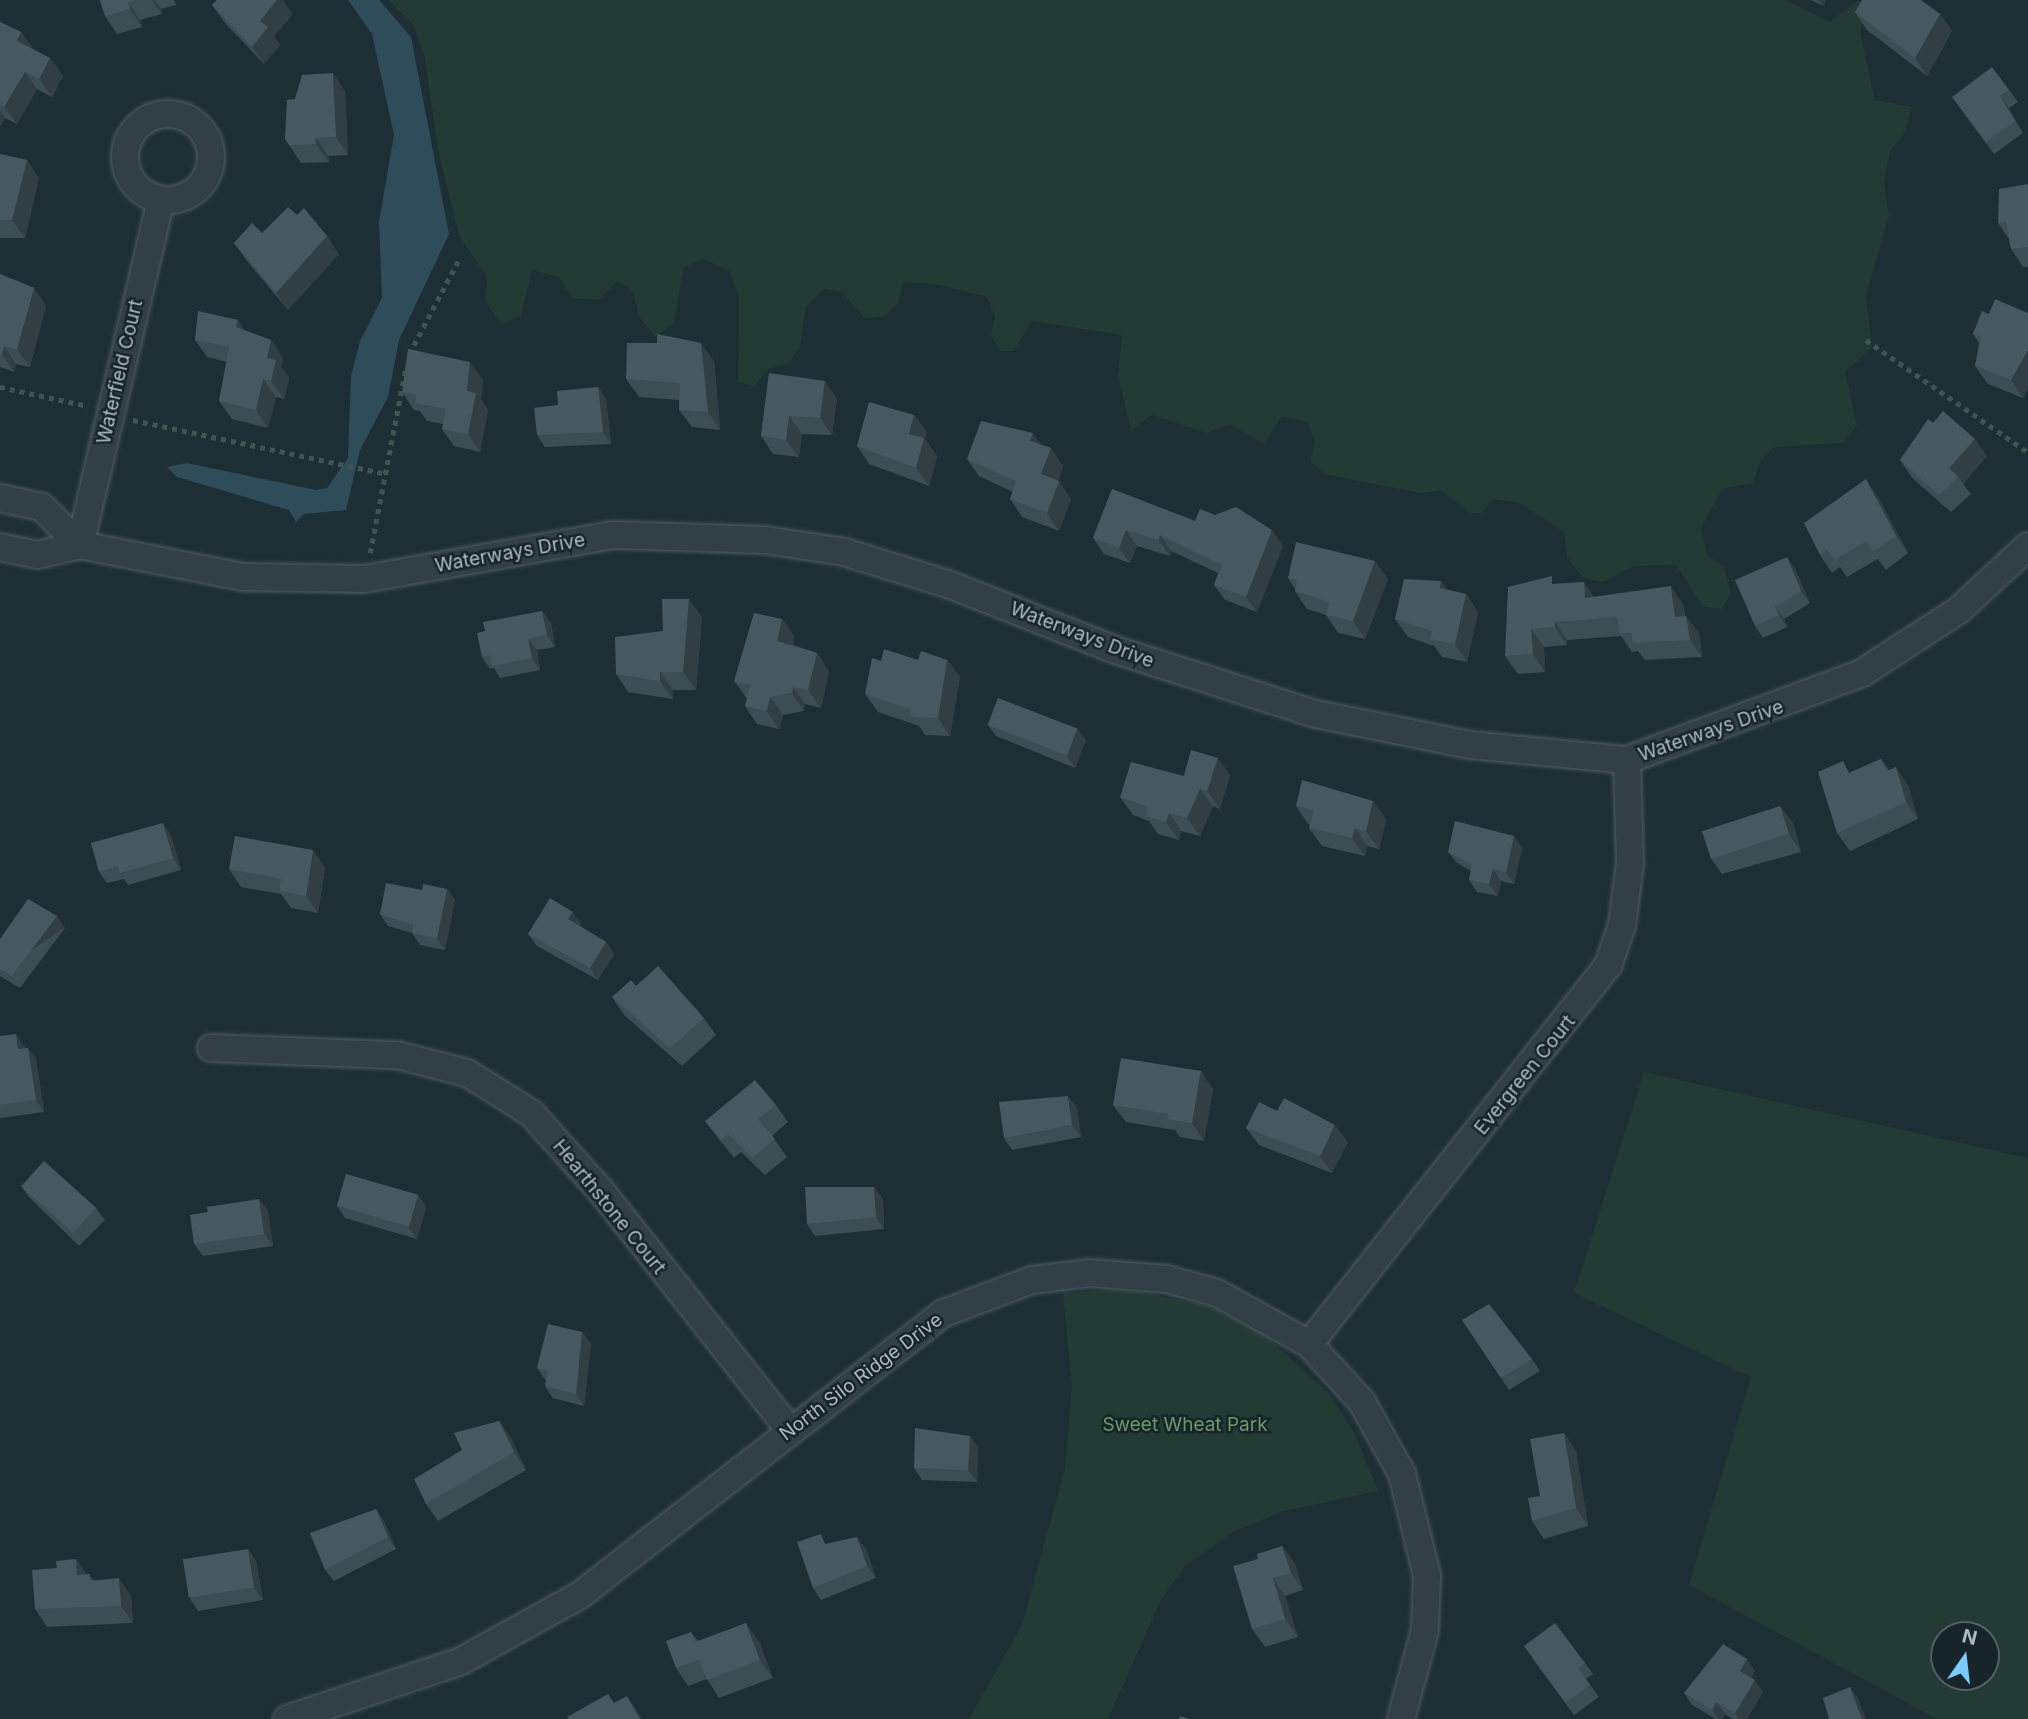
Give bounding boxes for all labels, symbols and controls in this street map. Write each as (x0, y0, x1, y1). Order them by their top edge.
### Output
street label: Waterfield Court (92, 298, 148, 446)
street label: Waterways Drive (433, 529, 587, 577)
street label: Waterways Drive (1007, 597, 1157, 673)
street label: Waterways Drive (1635, 695, 1787, 767)
street label: Evergreen Court (1470, 1011, 1580, 1139)
street label: Hearthstone Court (548, 1135, 670, 1279)
street label: North Silo Ridge Drive (775, 1308, 947, 1446)
park label: Sweet Wheat Park (1102, 1414, 1268, 1436)
north arrow (1930, 1621, 2000, 1691)
text: N (1960, 1624, 1980, 1650)

